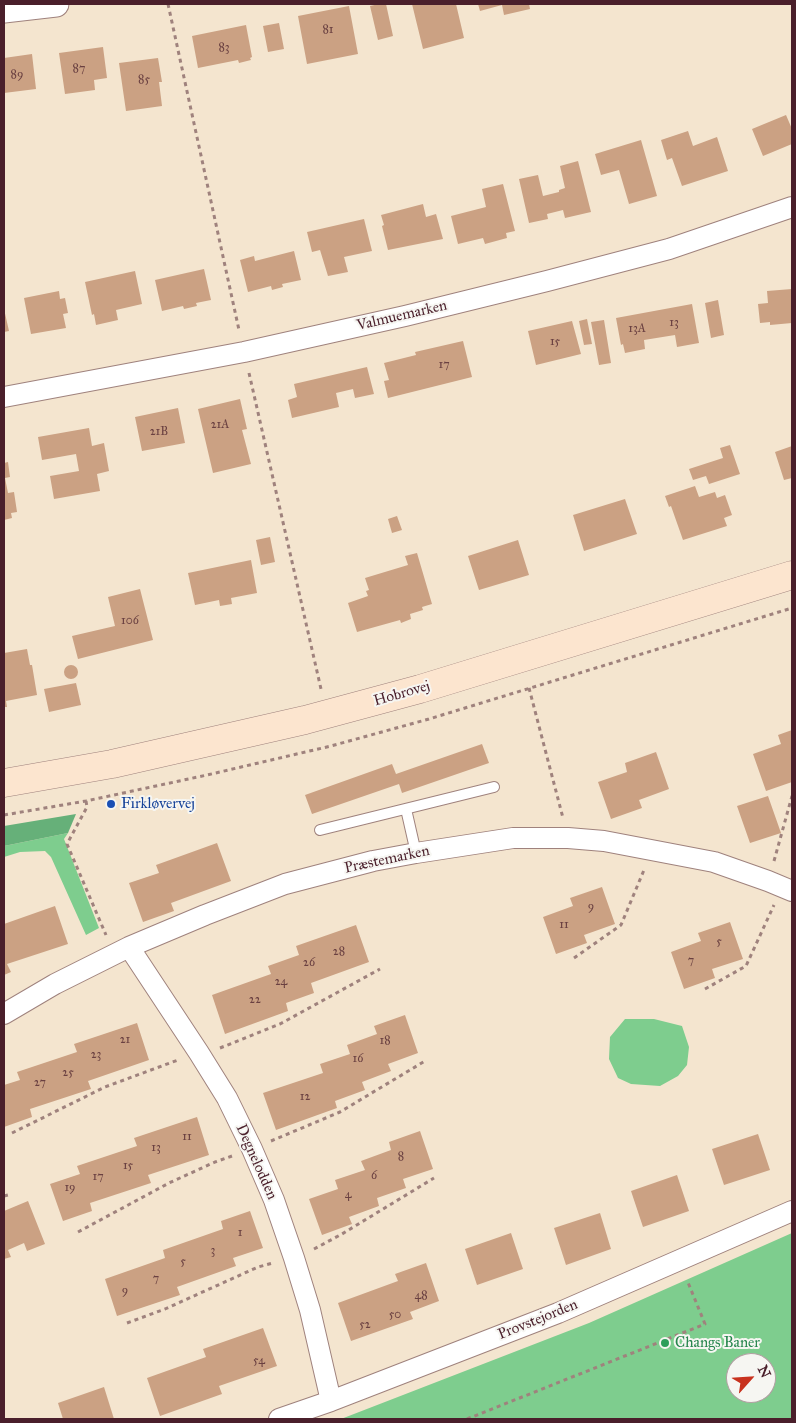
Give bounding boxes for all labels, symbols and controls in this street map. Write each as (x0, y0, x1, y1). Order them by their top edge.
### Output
house number: 81 (322, 23, 334, 37)
house number: 83 (218, 41, 230, 55)
house number: 87 (73, 62, 85, 76)
house number: 89 (11, 68, 23, 82)
house number: 85 (138, 73, 150, 87)
street label: Valmuemarken (355, 297, 449, 335)
house number: 13 (669, 316, 679, 330)
house number: 13A (628, 322, 646, 336)
house number: 15 (550, 335, 560, 349)
house number: 17 (438, 358, 450, 372)
house number: 21A (211, 418, 229, 432)
house number: 21B (150, 425, 168, 439)
house number: 106 (121, 614, 139, 628)
street label: Hobrovej (372, 677, 432, 711)
place label: Firkløvervej (121, 795, 195, 813)
marker: Firkløvervej (105, 798, 117, 810)
street label: Præstemarken (343, 842, 431, 878)
house number: 9 (588, 900, 594, 914)
house number: 11 (559, 918, 569, 932)
house number: 5 (716, 935, 722, 949)
house number: 28 (333, 945, 345, 959)
house number: 7 (688, 954, 694, 968)
house number: 26 (303, 956, 315, 970)
house number: 24 (275, 975, 287, 989)
house number: 22 (249, 993, 261, 1007)
house number: 21 (120, 1033, 130, 1047)
house number: 18 (379, 1034, 391, 1048)
house number: 23 (91, 1048, 101, 1062)
house number: 16 (353, 1052, 363, 1066)
house number: 25 (62, 1066, 74, 1080)
house number: 27 (34, 1076, 46, 1090)
house number: 12 (300, 1090, 310, 1104)
street label: Degnelodden (231, 1122, 281, 1202)
house number: 11 (182, 1130, 192, 1144)
house number: 13 (151, 1141, 161, 1155)
house number: 8 (398, 1150, 404, 1164)
house number: 15 (123, 1159, 133, 1173)
house number: 6 (371, 1169, 377, 1183)
house number: 17 (92, 1170, 104, 1184)
house number: 19 (64, 1181, 76, 1195)
house number: 4 (345, 1188, 351, 1202)
house number: 1 (238, 1226, 242, 1240)
house number: 3 (211, 1244, 215, 1258)
house number: 5 (180, 1255, 186, 1269)
house number: 7 (153, 1272, 159, 1286)
house number: 9 (122, 1284, 128, 1298)
house number: 48 (414, 1289, 428, 1303)
street label: Provstejorden (495, 1296, 581, 1344)
house number: 50 (389, 1308, 401, 1322)
house number: 52 (359, 1318, 371, 1332)
place label: Changs Baner (675, 1334, 760, 1352)
marker: Changs Baner (659, 1337, 671, 1349)
north arrow (726, 1353, 776, 1403)
house number: 54 (253, 1354, 265, 1368)
text: N (754, 1363, 774, 1381)

